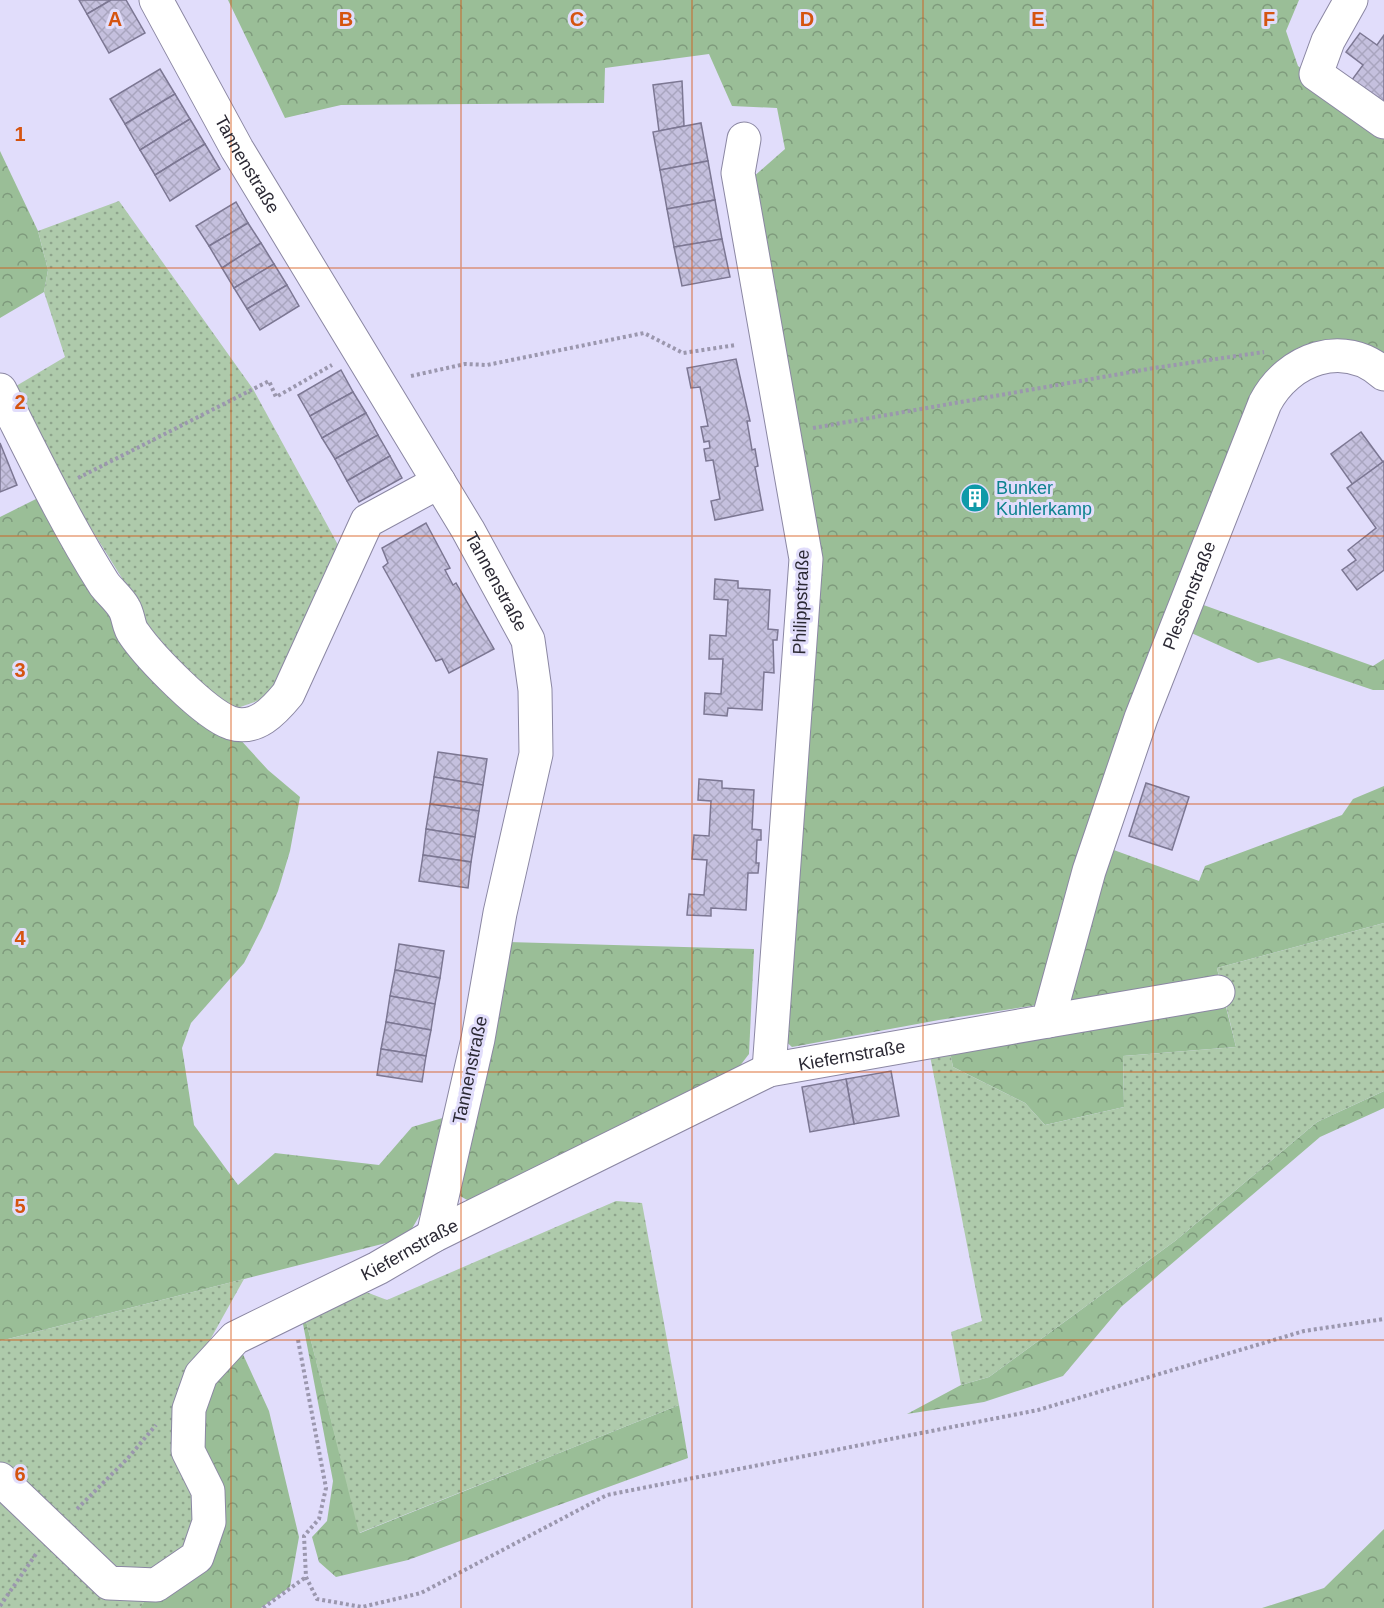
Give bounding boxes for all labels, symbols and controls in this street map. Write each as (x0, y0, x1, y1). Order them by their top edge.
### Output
text: A (108, 8, 122, 30)
text: B (339, 8, 353, 30)
text: C (570, 8, 584, 30)
text: D (800, 8, 814, 30)
text: E (1031, 8, 1045, 30)
text: F (1263, 8, 1275, 30)
street label: Tannenstraße (211, 112, 284, 217)
text: 1 (14, 123, 26, 145)
text: 2 (14, 391, 26, 413)
place label: Bunker Kuhlerkamp (996, 478, 1092, 519)
building icon: Bunker Kuhlerkamp (959, 482, 991, 514)
street label: Tannenstraße (461, 529, 531, 635)
street label: Plessenstraße (1159, 538, 1220, 653)
street label: Philippstraße (789, 549, 813, 655)
text: 3 (14, 659, 26, 681)
text: 4 (14, 927, 26, 949)
street label: Tannenstraße (449, 1014, 491, 1126)
street label: Kiefernstraße (797, 1036, 907, 1075)
text: 5 (14, 1195, 26, 1217)
street label: Kiefernstraße (358, 1215, 461, 1285)
text: 6 (14, 1463, 26, 1485)

